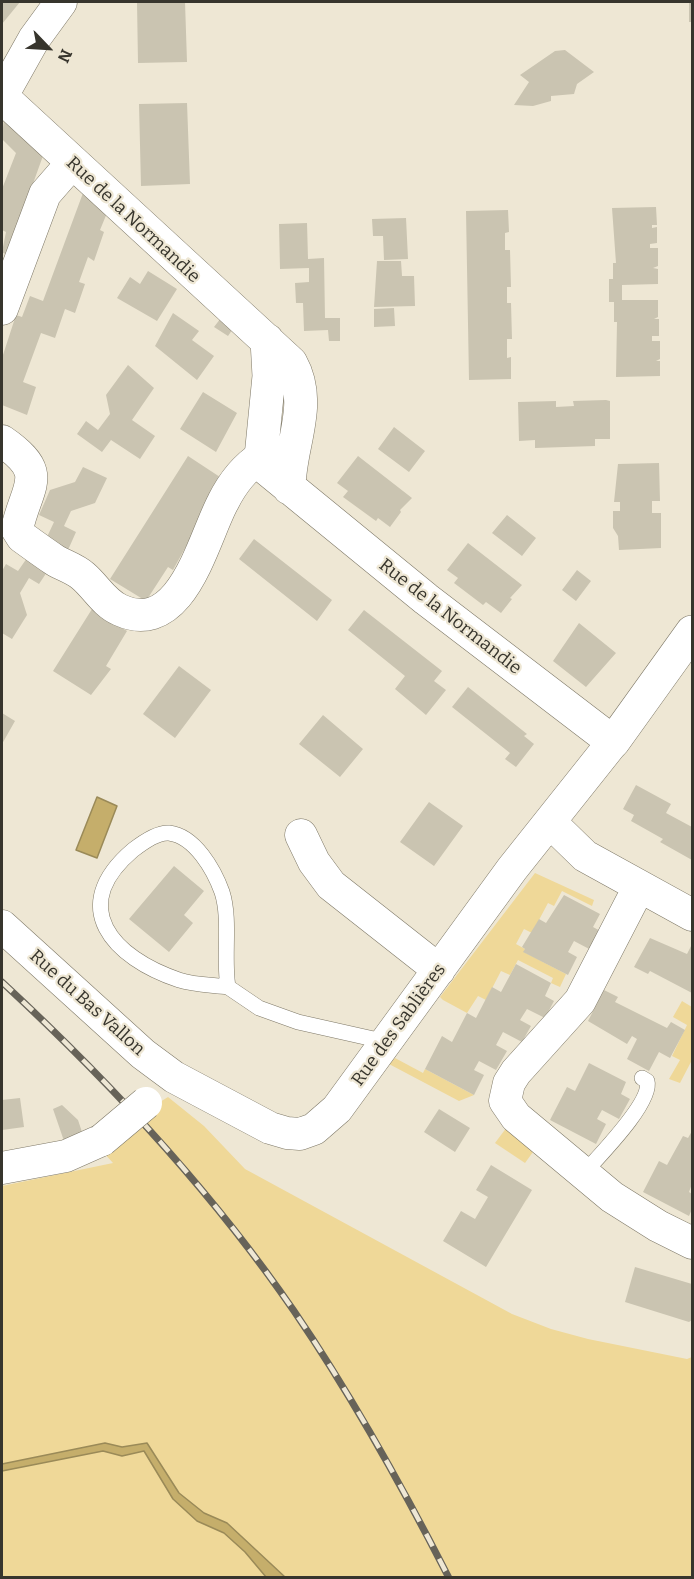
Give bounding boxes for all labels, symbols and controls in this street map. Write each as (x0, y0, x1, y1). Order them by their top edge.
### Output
north arrow (18, 18, 78, 78)
text: N (54, 46, 76, 65)
street label: Rue de la Normandie (62, 152, 204, 288)
street label: Rue de la Normandie (374, 555, 526, 679)
street label: Rue du Bas Vallon (25, 946, 149, 1060)
street label: Rue des Sablières (347, 960, 451, 1090)

